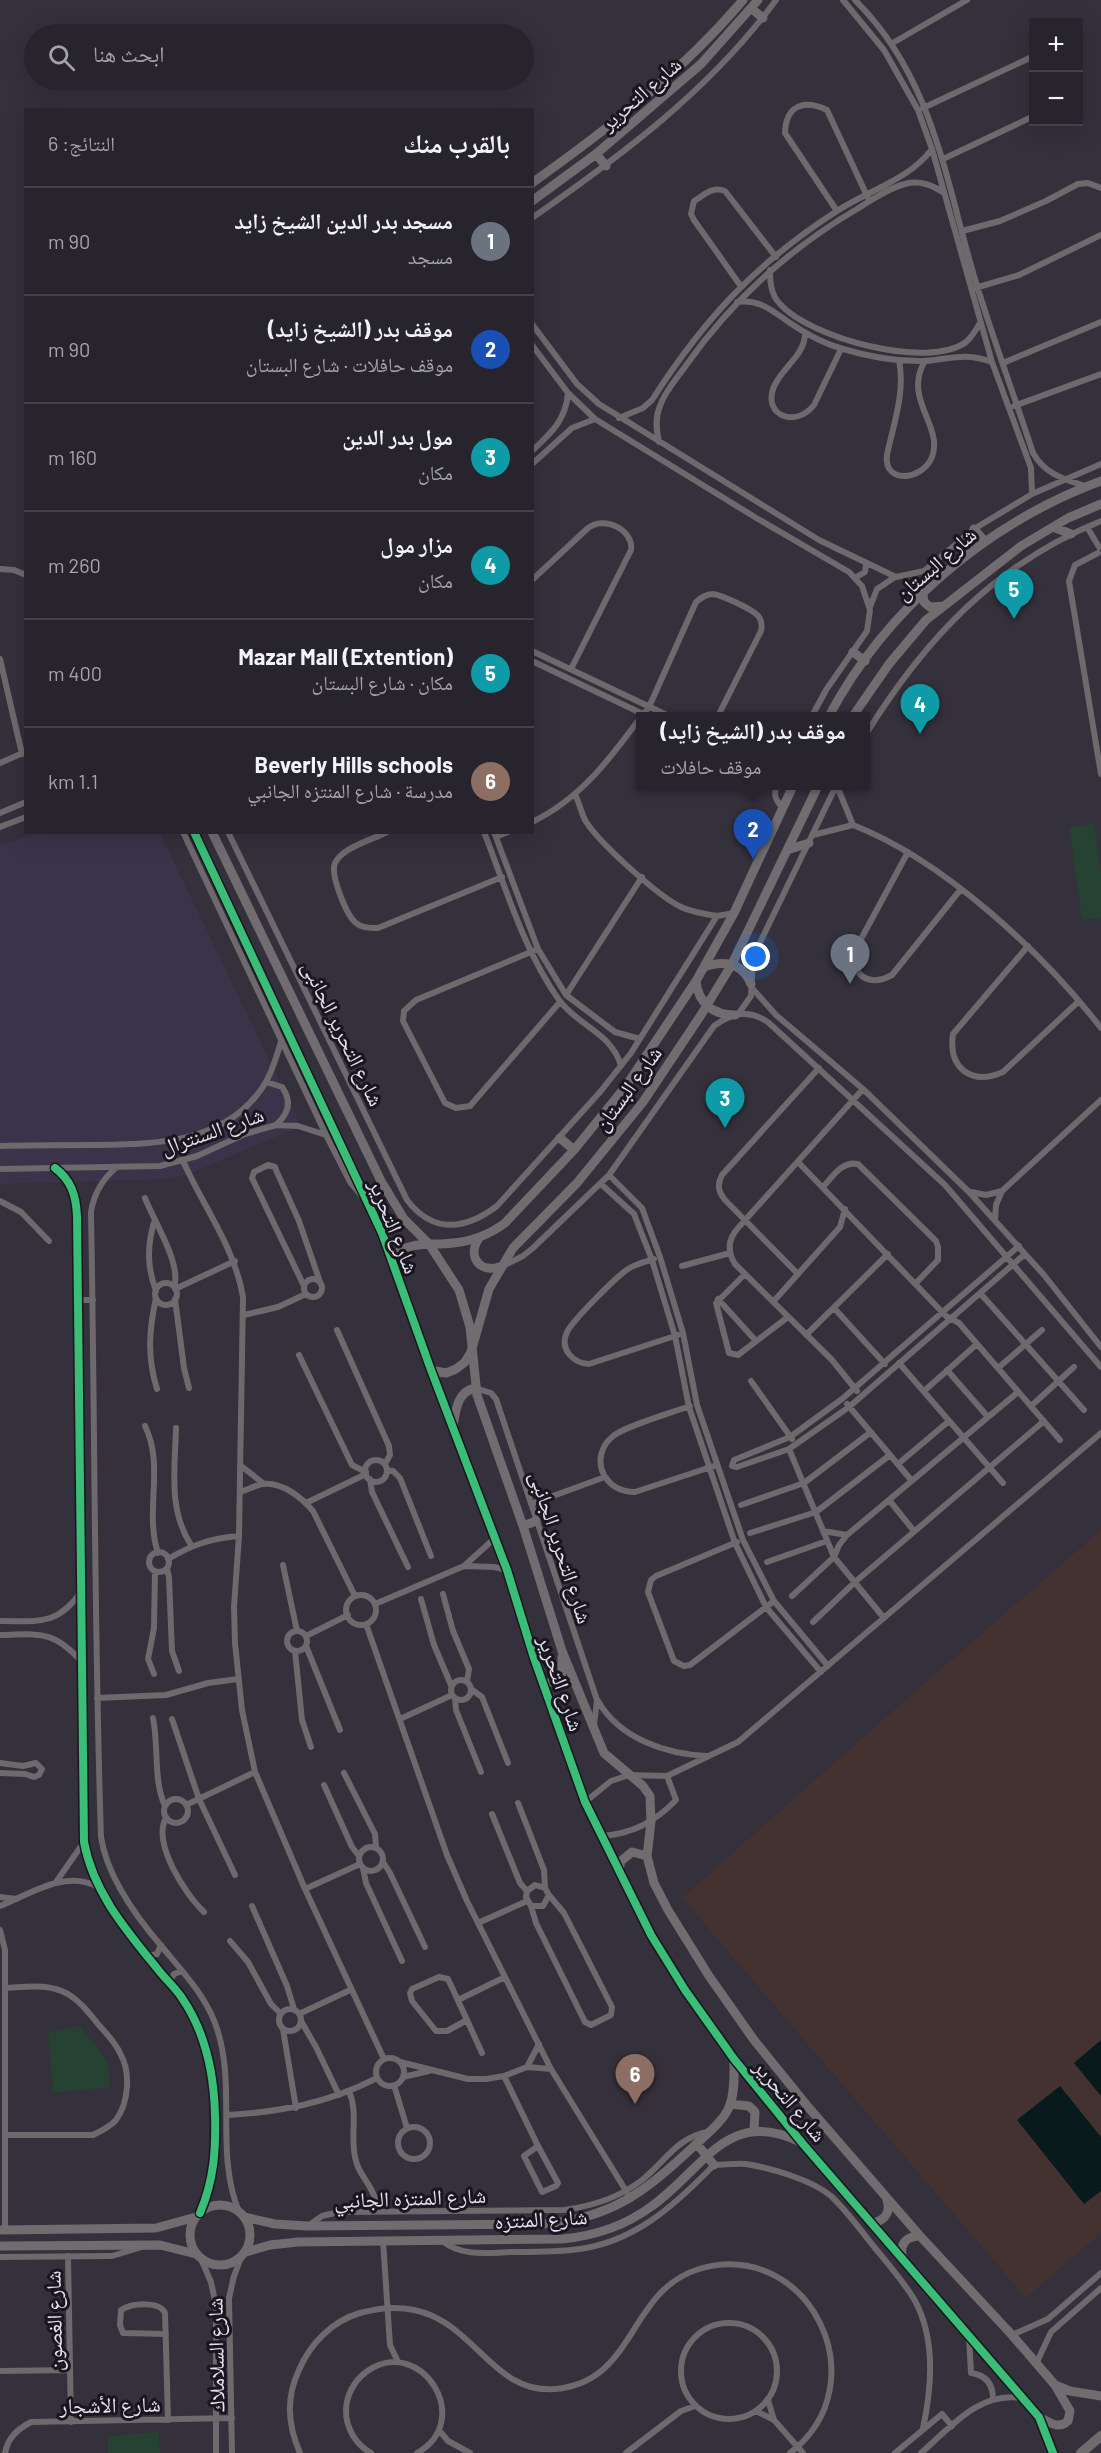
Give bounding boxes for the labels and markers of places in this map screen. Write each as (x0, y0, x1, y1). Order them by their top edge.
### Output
pin: 5 (994, 570, 1034, 619)
pin: 4 (900, 684, 940, 734)
pin: 2 (734, 810, 772, 859)
pin: 1 (830, 934, 870, 984)
pin: 3 (706, 1078, 744, 1128)
pin: 6 (616, 2054, 654, 2104)

